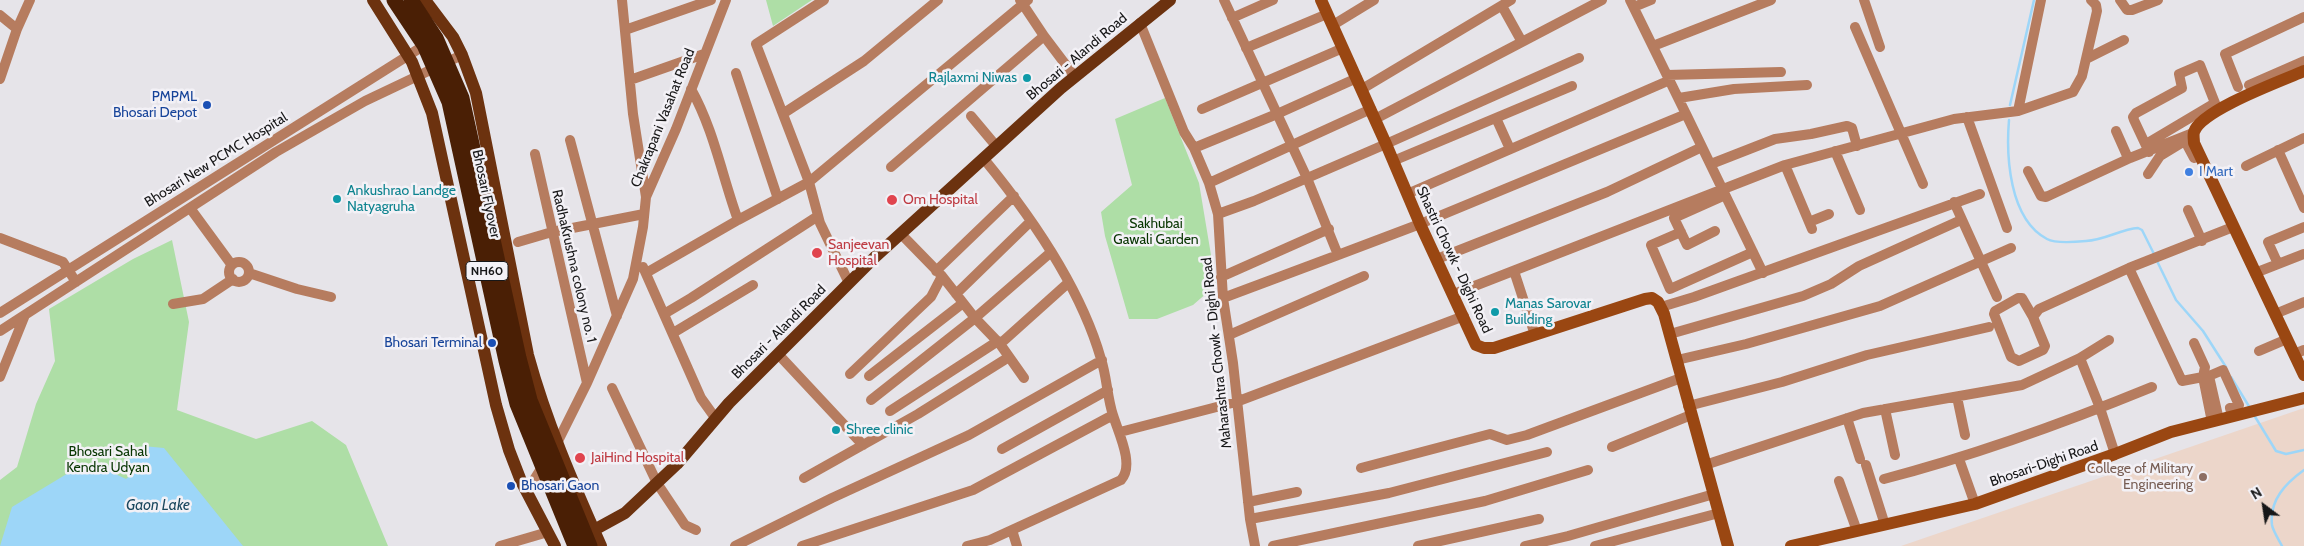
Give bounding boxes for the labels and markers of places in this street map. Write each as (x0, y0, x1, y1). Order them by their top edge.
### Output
place label: Rajlaxmi Niwas (929, 70, 1017, 86)
marker: Rajlaxmi Niwas (1021, 72, 1033, 84)
place label: PMPML Bhosari Depot (113, 89, 197, 121)
marker: PMPML Bhosari Depot (201, 99, 213, 111)
place label: I Mart (2199, 164, 2233, 180)
marker: I Mart (2183, 166, 2195, 178)
place label: Ankushrao Landge Natyagruha (347, 183, 456, 216)
place label: Om Hospital (903, 192, 978, 208)
marker: Ankushrao Landge Natyagruha (331, 193, 343, 205)
marker: Om Hospital (885, 193, 899, 207)
place label: Sanjeevan Hospital (828, 237, 889, 270)
marker: Sanjeevan Hospital (810, 246, 824, 260)
place label: Manas Sarovar Building (1505, 296, 1591, 328)
marker: Manas Sarovar Building (1489, 306, 1501, 318)
place label: Bhosari Terminal (384, 335, 482, 351)
marker: Bhosari Terminal (486, 337, 498, 349)
place label: Shree clinic (846, 422, 913, 438)
marker: Shree clinic (830, 424, 842, 436)
place label: JaiHind Hospital (591, 450, 684, 466)
marker: JaiHind Hospital (573, 451, 587, 465)
place label: College of Military Engineering (2087, 461, 2193, 494)
marker: College of Military Engineering (2197, 471, 2209, 483)
place label: Bhosari Gaon (521, 478, 599, 494)
marker: Bhosari Gaon (505, 480, 517, 492)

